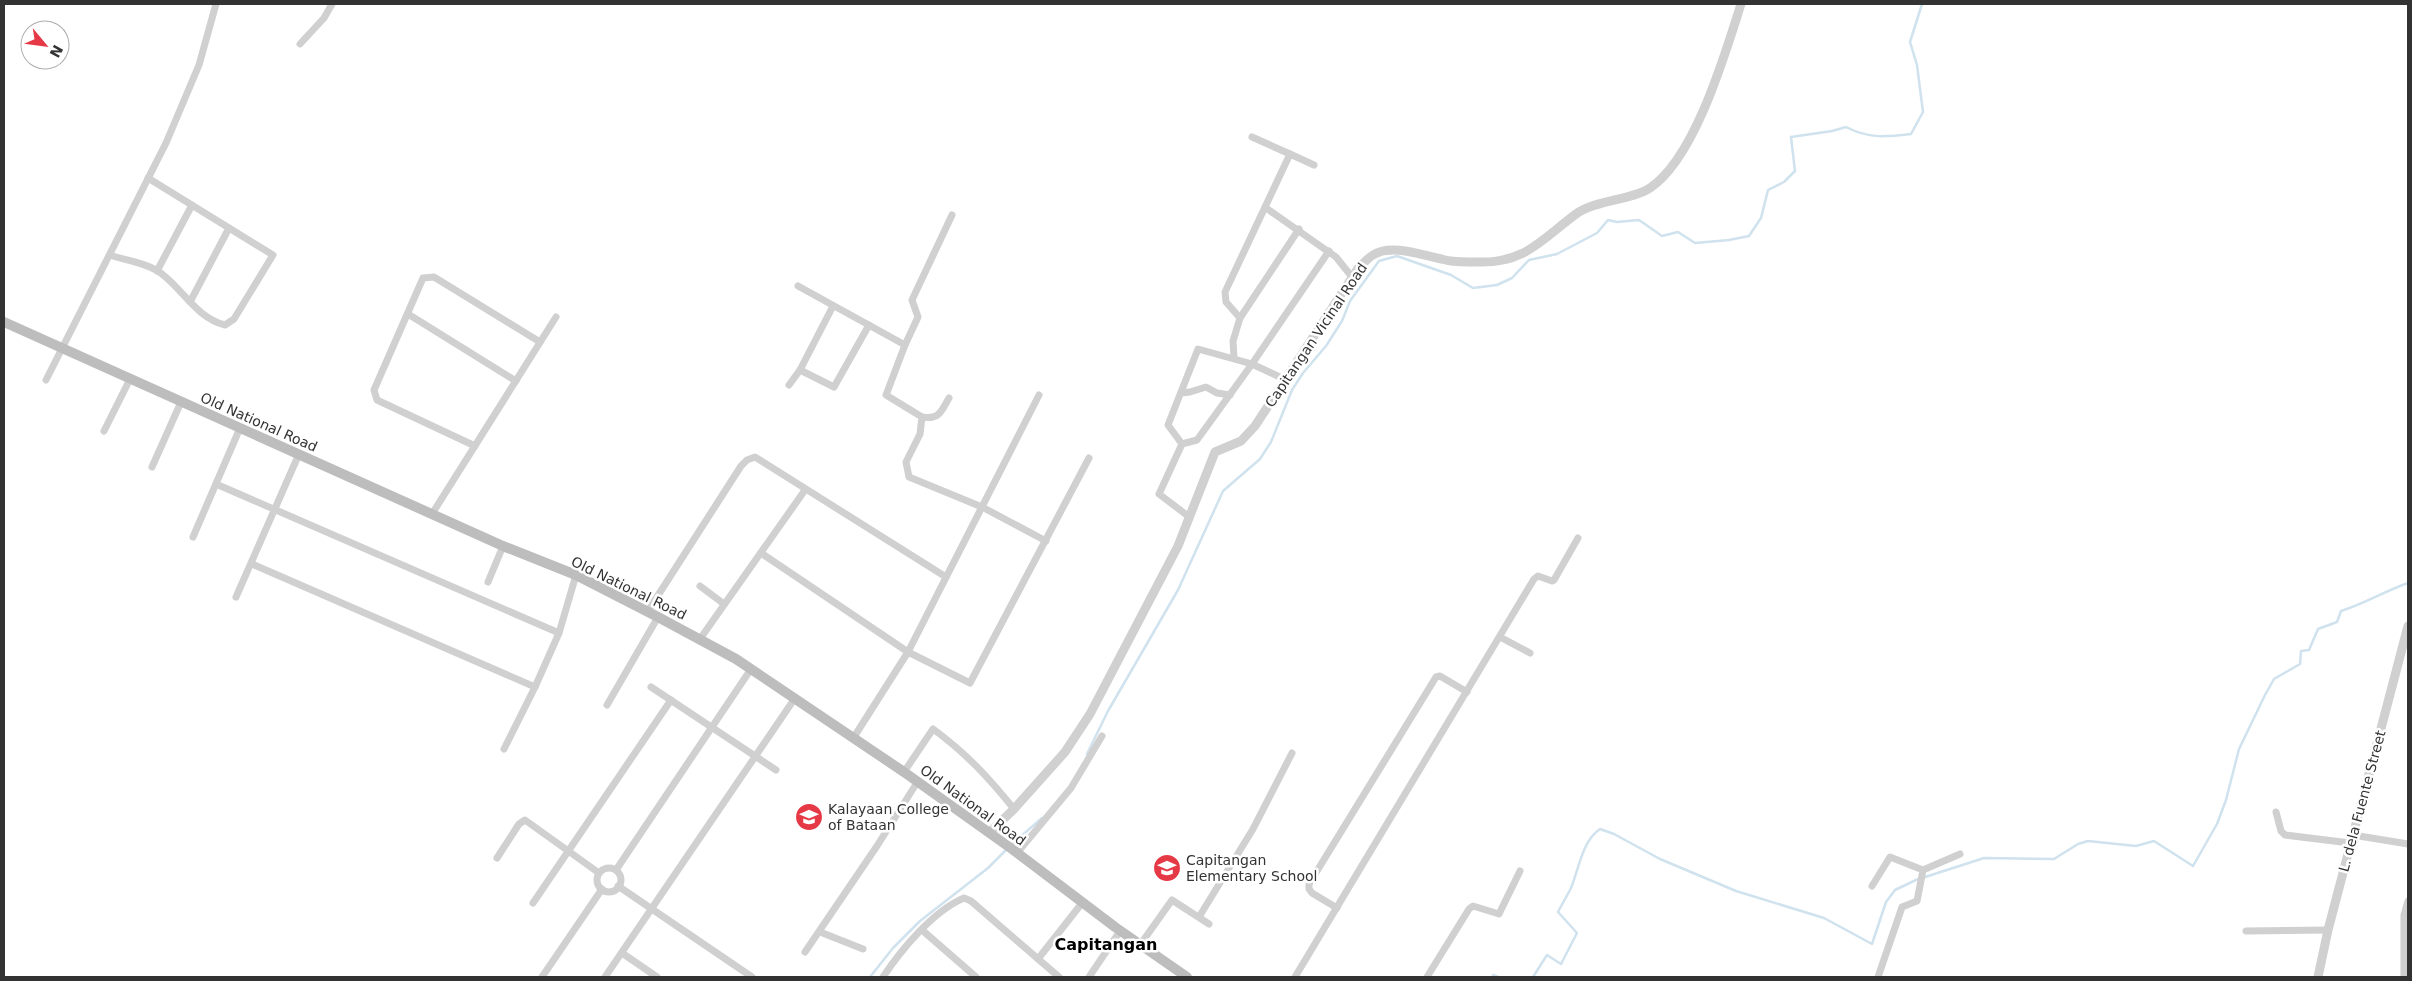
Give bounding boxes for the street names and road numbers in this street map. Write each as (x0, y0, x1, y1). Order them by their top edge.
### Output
street label: Capitangan Vicinal Road (1262, 260, 1370, 410)
street label: Old National Road (198, 389, 320, 455)
street label: Old National Road (569, 553, 689, 623)
street label: L. dela Fuente Street (2335, 728, 2389, 874)
street label: Old National Road (917, 761, 1029, 849)

